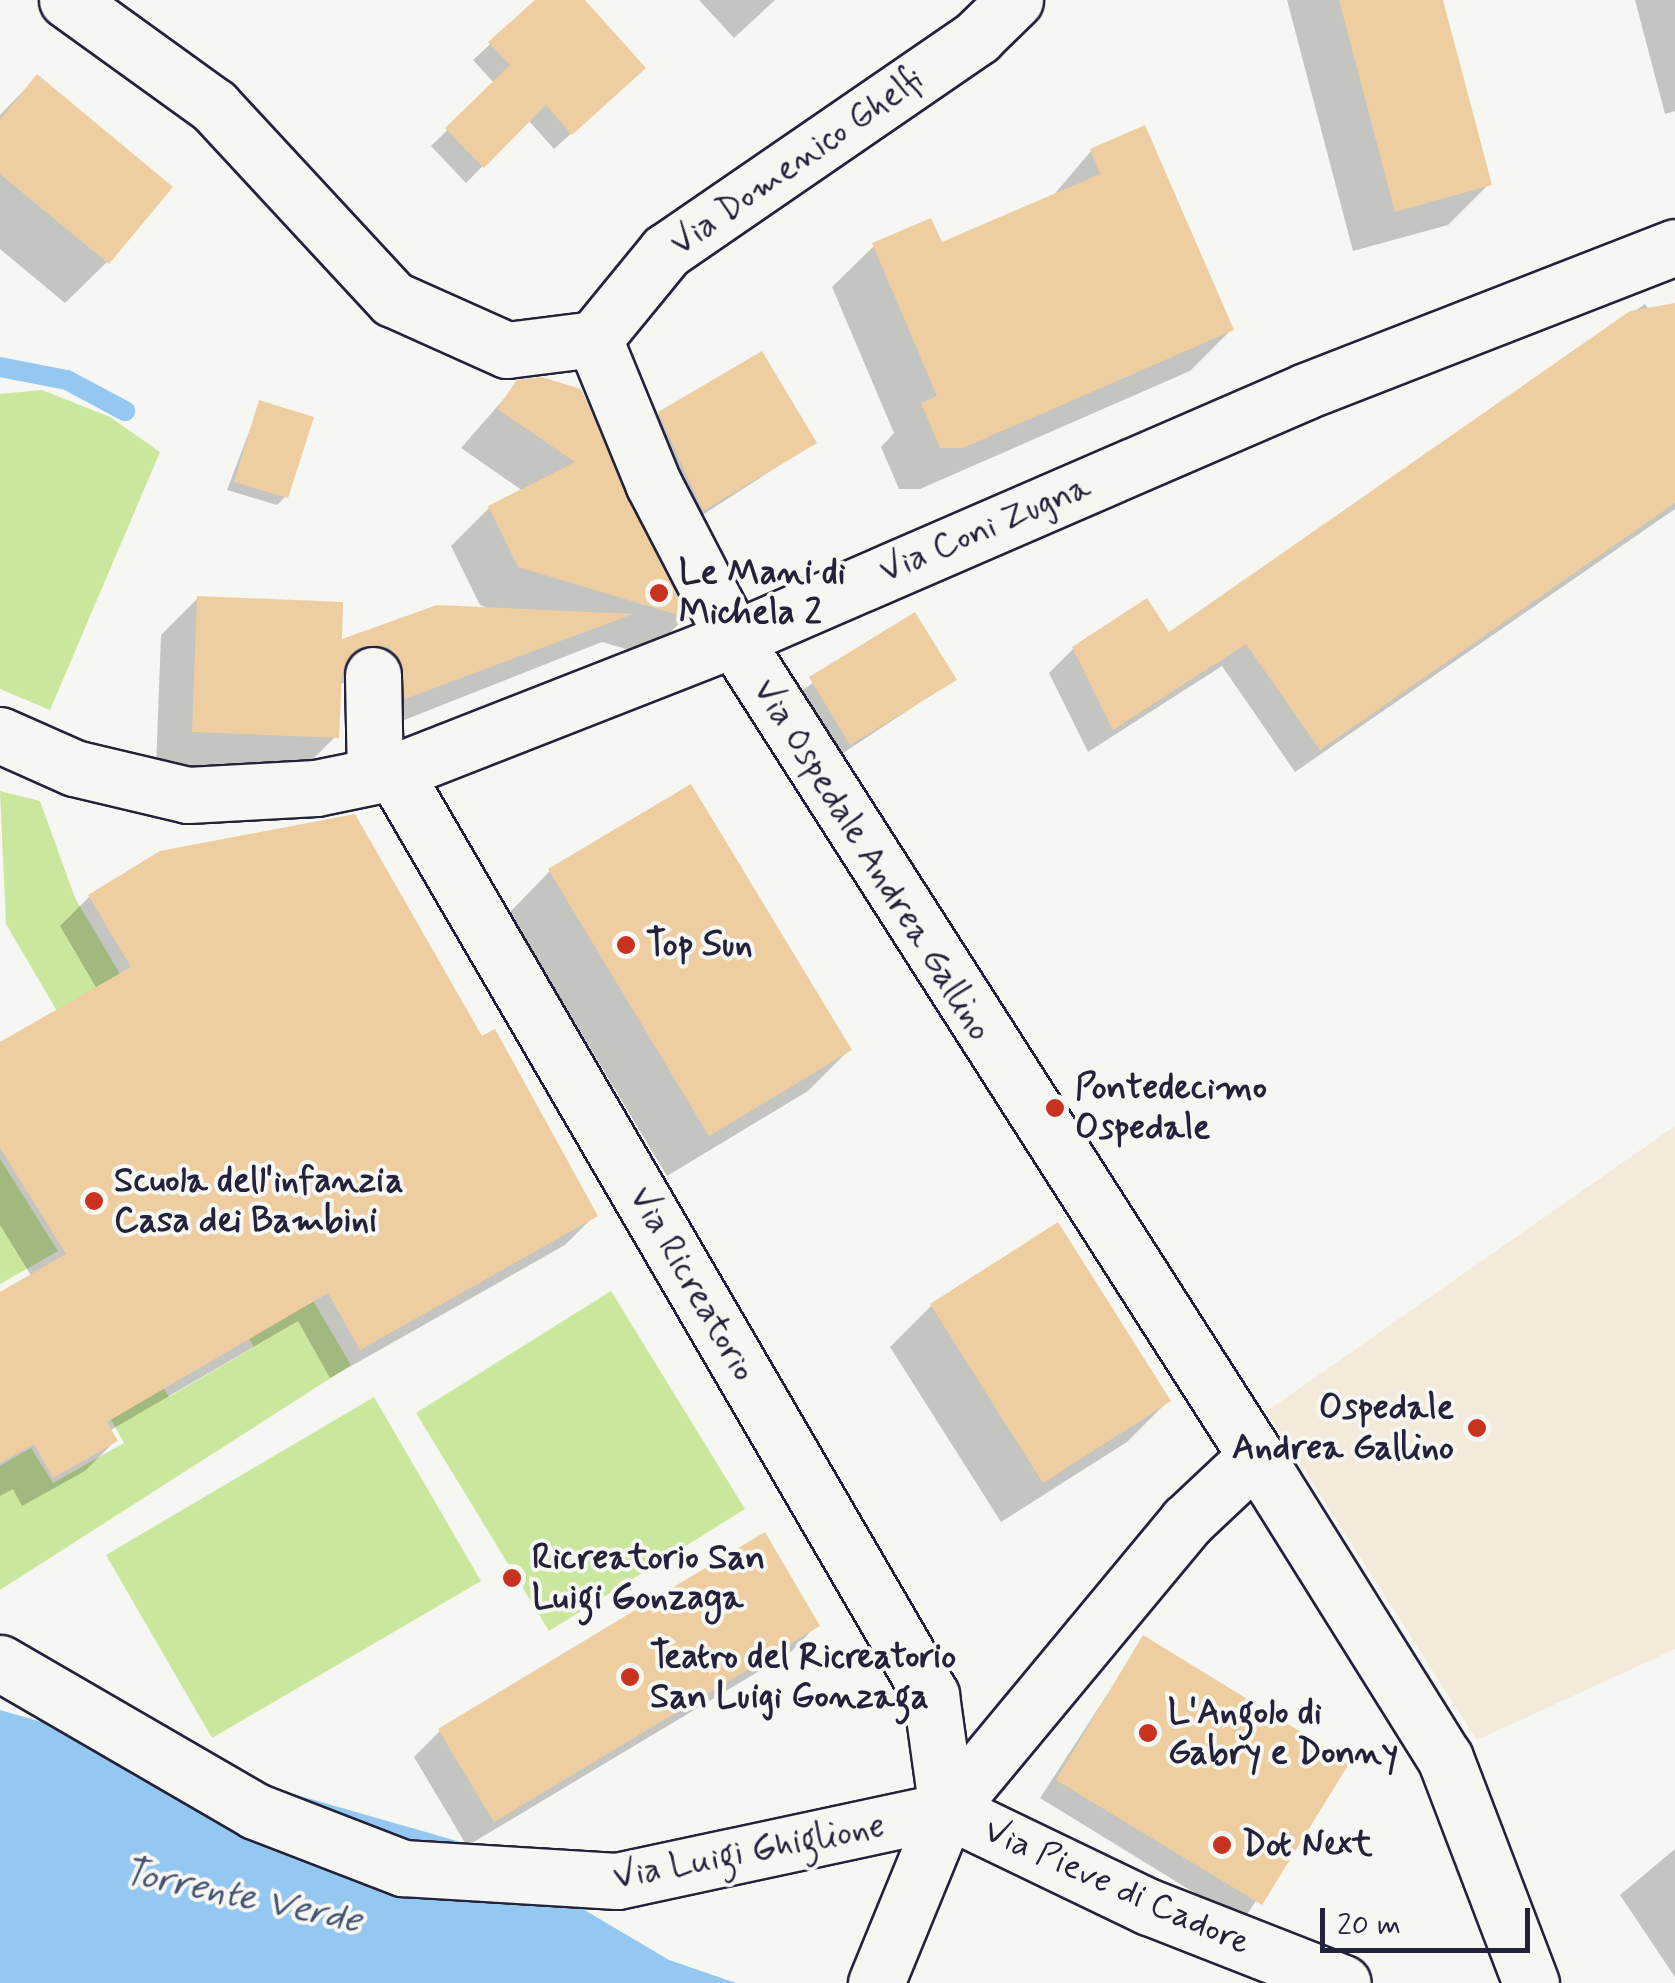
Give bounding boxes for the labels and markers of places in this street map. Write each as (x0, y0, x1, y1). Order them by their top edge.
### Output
place label: Le Mani di Michela 2 (679, 552, 837, 634)
marker: Le Mani di Michela 2 (648, 582, 670, 604)
place label: Top Sun (646, 924, 758, 966)
marker: Top Sun (615, 934, 637, 956)
place label: Pontedecimo Ospedale (1075, 1067, 1267, 1149)
marker: Pontedecimo Ospedale (1044, 1097, 1066, 1119)
place label: Scuola dell'infanzia Casa dei Bambini (114, 1160, 403, 1242)
marker: Scuola dell'infanzia Casa dei Bambini (83, 1190, 105, 1212)
place label: Ospedale Andrea Gallino (1232, 1387, 1454, 1469)
marker: Ospedale Andrea Gallino (1464, 1415, 1490, 1441)
place label: Ricreatorio San Luigi Gonzaga (532, 1537, 765, 1619)
marker: Ricreatorio San Luigi Gonzaga (501, 1567, 523, 1589)
place label: Teatro del Ricreatorio San Luigi Gonzaga (650, 1636, 965, 1718)
marker: Teatro del Ricreatorio San Luigi Gonzaga (619, 1666, 641, 1688)
place label: L'Angolo di Gabry e Donny (1168, 1692, 1399, 1774)
marker: L'Angolo di Gabry e Donny (1137, 1722, 1159, 1744)
place label: Dot Next (1242, 1824, 1373, 1866)
marker: Dot Next (1211, 1834, 1233, 1856)

